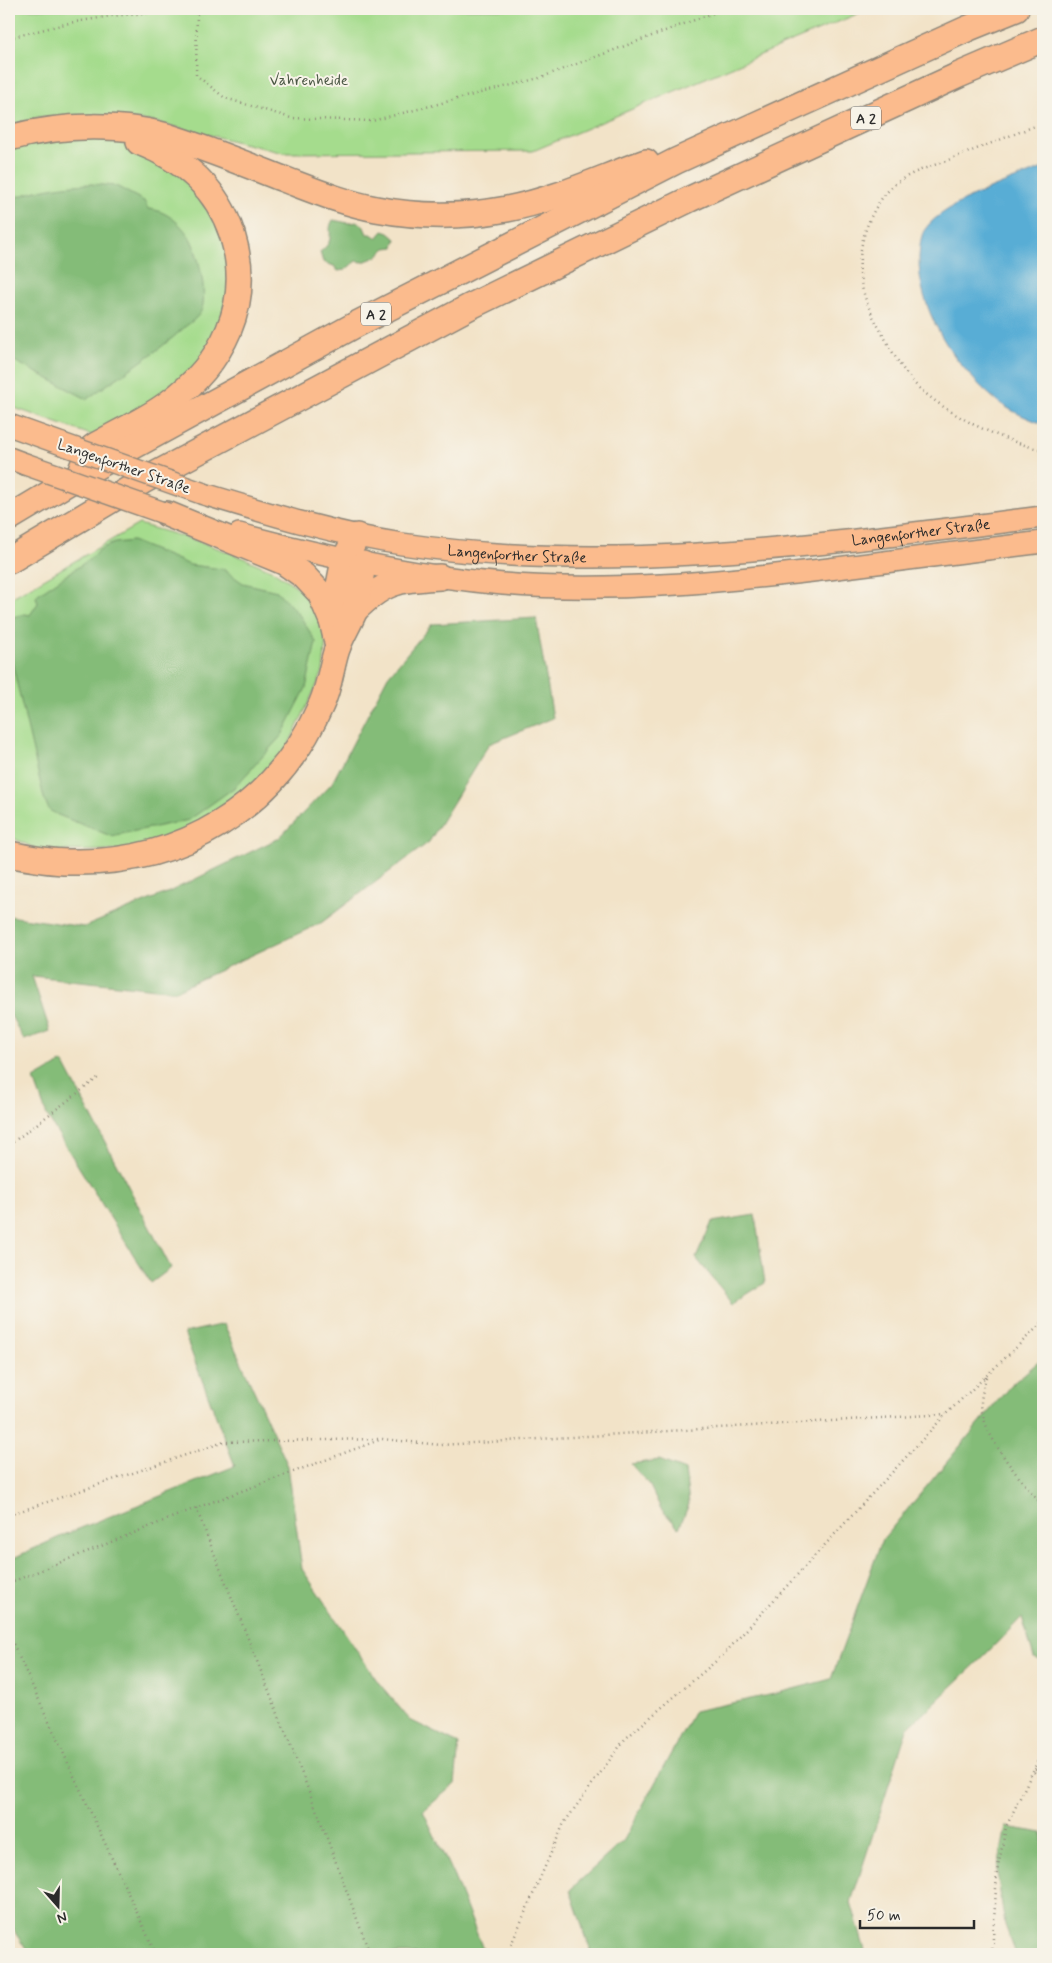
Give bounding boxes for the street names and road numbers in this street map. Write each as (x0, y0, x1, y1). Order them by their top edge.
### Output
road number: A 2 (851, 106, 881, 130)
road number: A 2 (361, 302, 391, 326)
street label: Langenforther Straße (54, 435, 193, 501)
street label: Langenforther Straße (851, 515, 991, 551)
street label: Langenforther Straße (446, 541, 587, 568)

